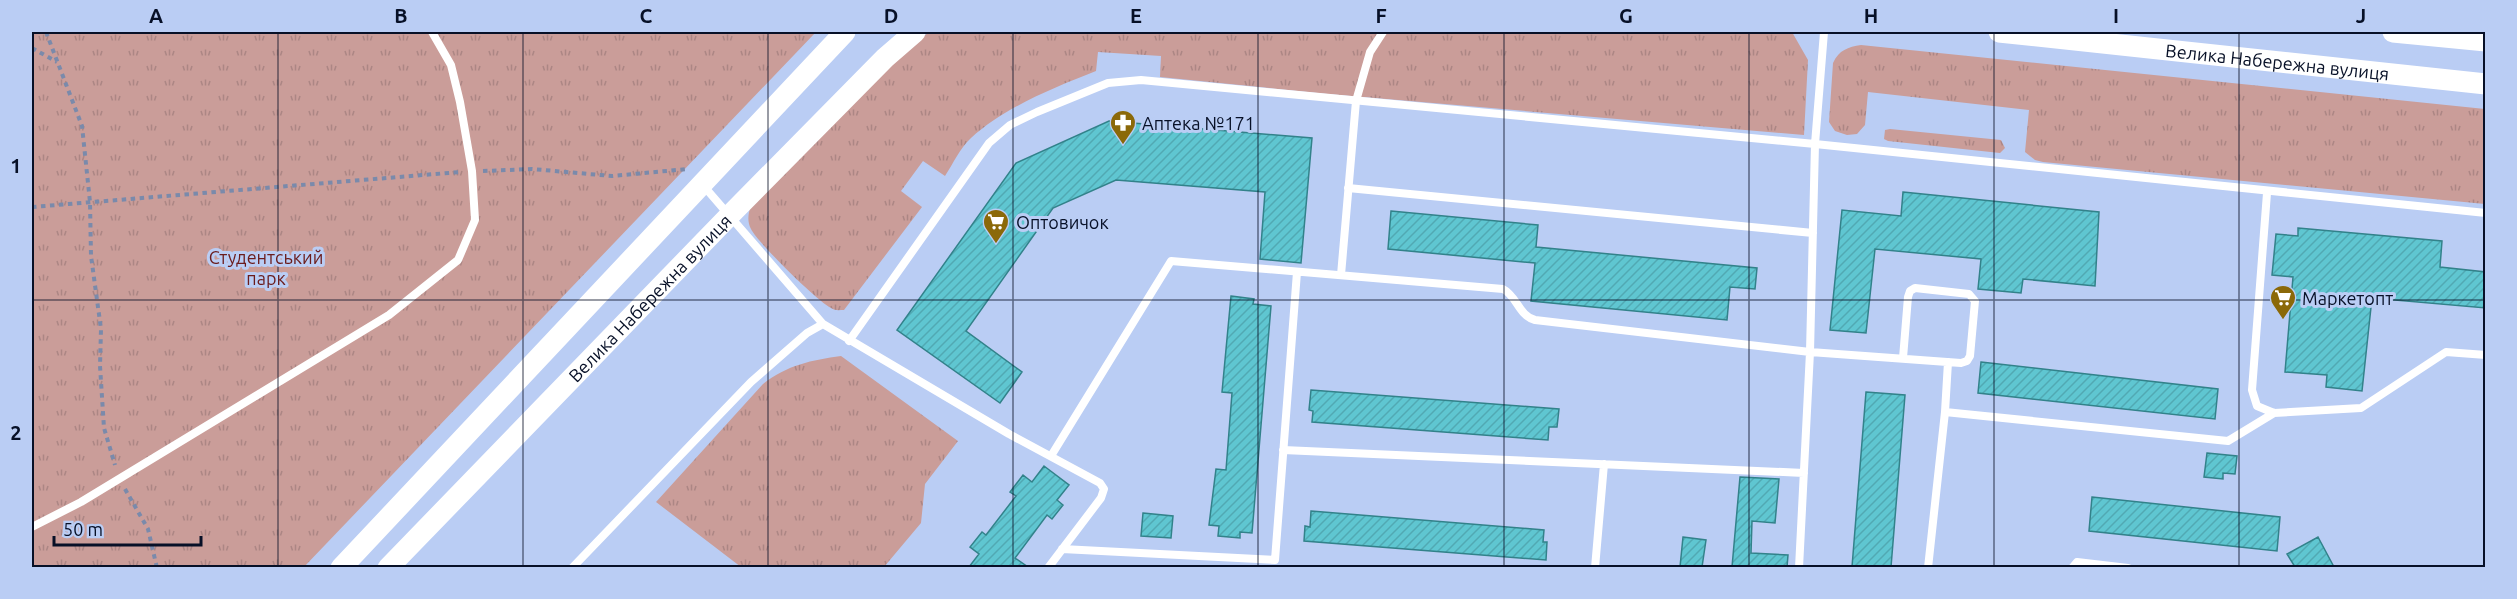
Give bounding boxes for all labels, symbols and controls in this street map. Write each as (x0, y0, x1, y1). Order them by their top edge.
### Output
text: A (149, 4, 163, 27)
text: B (394, 4, 408, 27)
text: C (640, 4, 653, 27)
text: D (884, 4, 898, 27)
text: E (1130, 4, 1142, 27)
text: F (1375, 4, 1387, 27)
text: G (1619, 4, 1633, 27)
text: H (1864, 4, 1878, 27)
text: I (2113, 4, 2119, 27)
text: J (2356, 4, 2366, 27)
street label: Велика Набережна вулиця (2165, 40, 2390, 84)
pharmacy icon: Аптека №171 (1108, 108, 1138, 146)
place label: Аптека №171 (1142, 113, 1255, 133)
text: 1 (10, 154, 22, 177)
supermarket icon: Оптовичок (981, 207, 1011, 245)
street label: Велика Набережна вулиця (564, 210, 735, 386)
place label: Оптовичок (1016, 212, 1109, 232)
park label: Студентський парк (209, 247, 323, 288)
supermarket icon: Маркетопт (2268, 283, 2298, 321)
place label: Маркетопт (2302, 288, 2393, 308)
text: 2 (10, 421, 22, 444)
scale bar (54, 509, 201, 547)
text: 50 m (63, 519, 103, 539)

